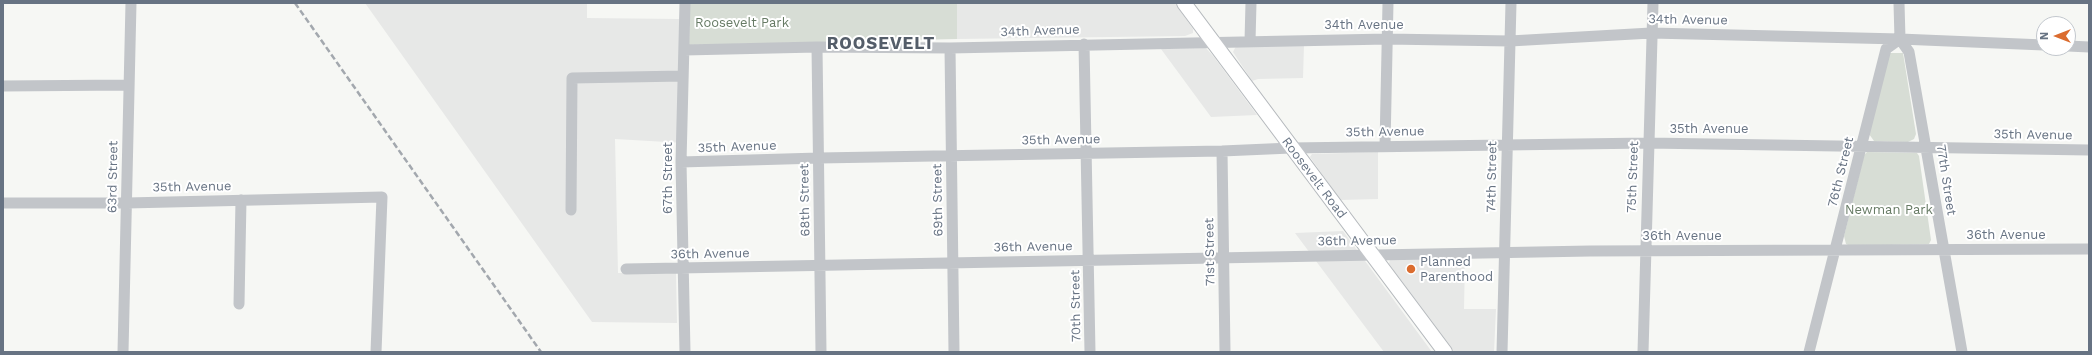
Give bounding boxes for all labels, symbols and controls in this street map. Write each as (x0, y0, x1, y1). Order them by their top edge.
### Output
street label: 34th Avenue (1648, 12, 1728, 28)
park label: Roosevelt Park (695, 15, 789, 31)
north arrow (2036, 16, 2076, 56)
street label: 34th Avenue (1324, 17, 1404, 33)
street label: 34th Avenue (1000, 22, 1080, 40)
text: N (2038, 32, 2051, 40)
district label: ROOSEVELT (827, 34, 935, 54)
street label: 35th Avenue (1669, 121, 1749, 137)
street label: 35th Avenue (1345, 124, 1425, 140)
street label: 35th Avenue (1993, 127, 2073, 143)
street label: 35th Avenue (1021, 132, 1101, 148)
street label: Roosevelt Road (1278, 134, 1350, 222)
street label: 76th Street (1825, 135, 1857, 209)
street label: 35th Avenue (697, 138, 777, 156)
street label: 63rd Street (105, 141, 121, 213)
street label: 74th Street (1484, 141, 1500, 213)
street label: 75th Street (1624, 141, 1642, 213)
street label: 67th Street (660, 142, 676, 214)
street label: 77th Street (1933, 143, 1959, 217)
street label: 68th Street (797, 163, 813, 237)
street label: 69th Street (930, 163, 946, 237)
street label: 35th Avenue (152, 179, 232, 195)
park label: Newman Park (1845, 202, 1933, 218)
street label: 71st Street (1202, 218, 1218, 286)
street label: 36th Avenue (1966, 227, 2046, 243)
street label: 36th Avenue (1642, 228, 1722, 244)
street label: 36th Avenue (1317, 233, 1397, 249)
street label: 36th Avenue (993, 239, 1073, 255)
street label: 36th Avenue (670, 246, 750, 262)
place label: Planned Parenthood (1420, 254, 1493, 285)
marker: Planned Parenthood (1405, 263, 1417, 275)
street label: 70th Street (1068, 270, 1084, 342)

